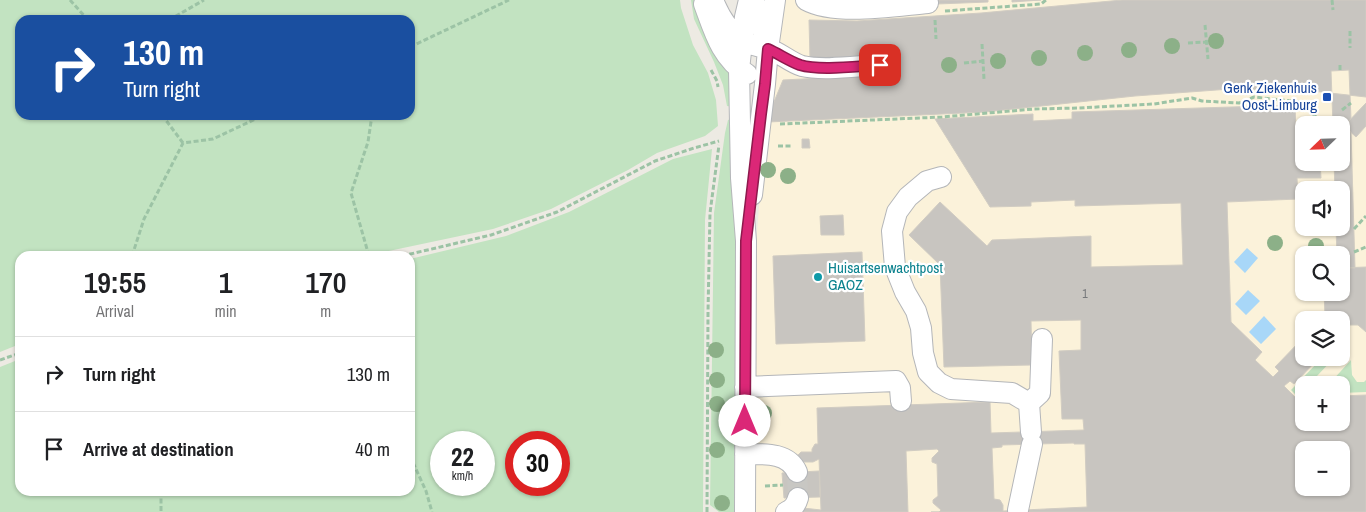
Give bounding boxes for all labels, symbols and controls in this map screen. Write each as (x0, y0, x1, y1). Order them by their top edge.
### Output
text: 130 m (123, 29, 204, 76)
icon: right (40, 35, 105, 100)
pin (859, 44, 901, 86)
icon: arrive (866, 51, 894, 79)
text: Turn right (123, 74, 200, 104)
place label: Genk Ziekenhuis Oost-Limburg (1223, 77, 1317, 115)
marker: Genk Ziekenhuis Oost-Limburg (1321, 91, 1333, 103)
north arrow (1295, 116, 1350, 171)
map controls (1295, 116, 1350, 496)
button: sound (1295, 181, 1350, 236)
button: search (1295, 246, 1350, 301)
place label: Huisartsenwachtpost GAOZ (828, 257, 943, 295)
text: 19:55 (84, 262, 146, 302)
text: 1 (219, 262, 233, 302)
text: 170 (305, 262, 346, 302)
marker: Huisartsenwachtpost GAOZ (812, 271, 824, 283)
house number: 1 (1082, 286, 1088, 302)
text: Arrival (96, 300, 134, 322)
text: min (215, 300, 237, 322)
text: m (320, 300, 331, 322)
button: layers (1295, 311, 1350, 366)
icon: right (40, 360, 68, 388)
text: Turn right (83, 361, 155, 387)
text: 130 m (347, 361, 390, 387)
button: + (1295, 376, 1350, 431)
position arrow (718, 394, 770, 446)
speed limit sign: 30 (505, 431, 570, 496)
icon: arrive (40, 435, 68, 463)
text: Arrive at destination (83, 436, 234, 462)
text: 40 m (355, 436, 390, 462)
text: 22 (451, 440, 474, 474)
button: − (1295, 441, 1350, 496)
text: km/h (452, 468, 473, 484)

